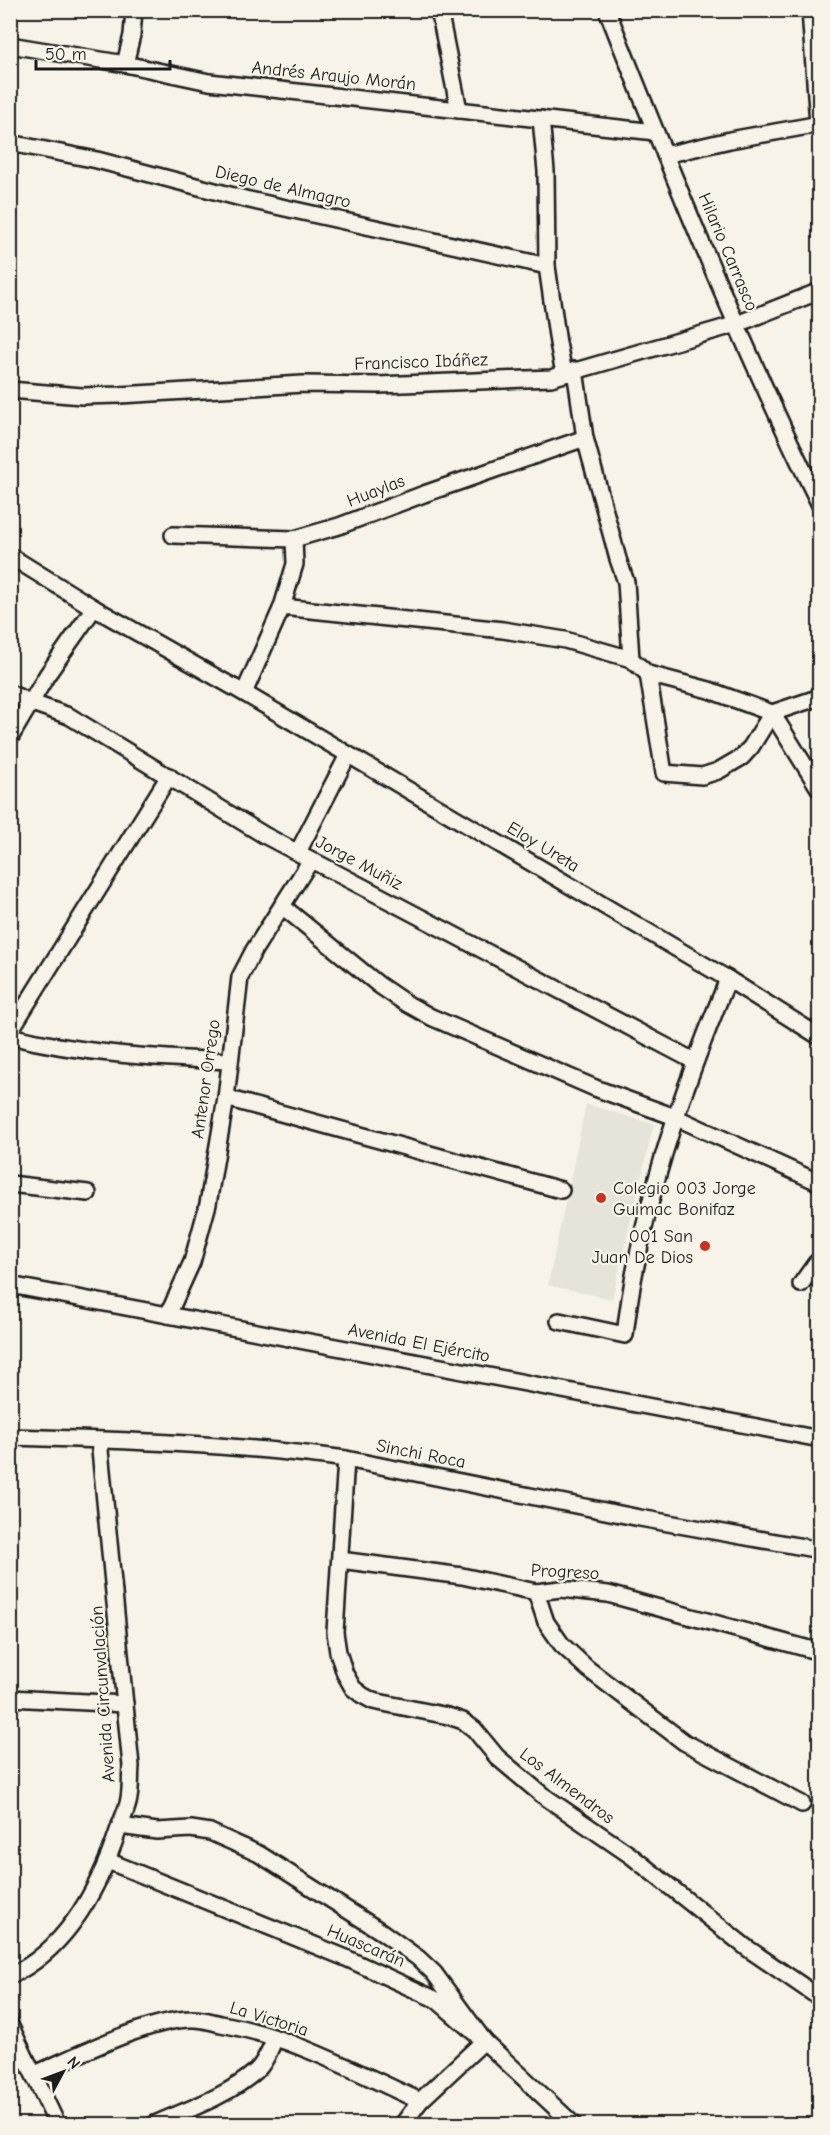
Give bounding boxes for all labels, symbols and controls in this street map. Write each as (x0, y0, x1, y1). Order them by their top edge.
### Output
scale bar (36, 33, 170, 71)
text: 50 m (45, 44, 87, 65)
street label: Andrés Araujo Morán (251, 57, 417, 95)
street label: Diego de Almagro (213, 161, 353, 213)
street label: Hilario Carrasco (694, 190, 762, 314)
street label: Francisco Ibáñez (354, 349, 488, 375)
street label: Huaylas (344, 470, 408, 512)
street label: Eloy Ureta (503, 817, 583, 877)
street label: Jorge Muñiz (312, 831, 406, 895)
street label: Antenor Orrego (187, 1018, 225, 1140)
place label: Colegio 003 Jorge Guimac Bonifaz (613, 1178, 756, 1220)
marker: Colegio 003 Jorge Guimac Bonifaz (594, 1191, 608, 1205)
place label: 001 San Juan De Dios (592, 1226, 693, 1268)
marker: 001 San Juan De Dios (698, 1239, 712, 1253)
street label: Avenida El Ejército (346, 1319, 492, 1367)
street label: Sinchi Roca (375, 1435, 467, 1473)
street label: Progreso (530, 1560, 600, 1584)
street label: Avenida Circunvalación (86, 1605, 120, 1783)
street label: Los Almendros (516, 1744, 618, 1828)
street label: Huascarán (324, 1920, 408, 1972)
street label: La Victoria (227, 1997, 311, 2041)
north arrow (33, 2042, 93, 2102)
text: N (63, 2053, 84, 2073)

